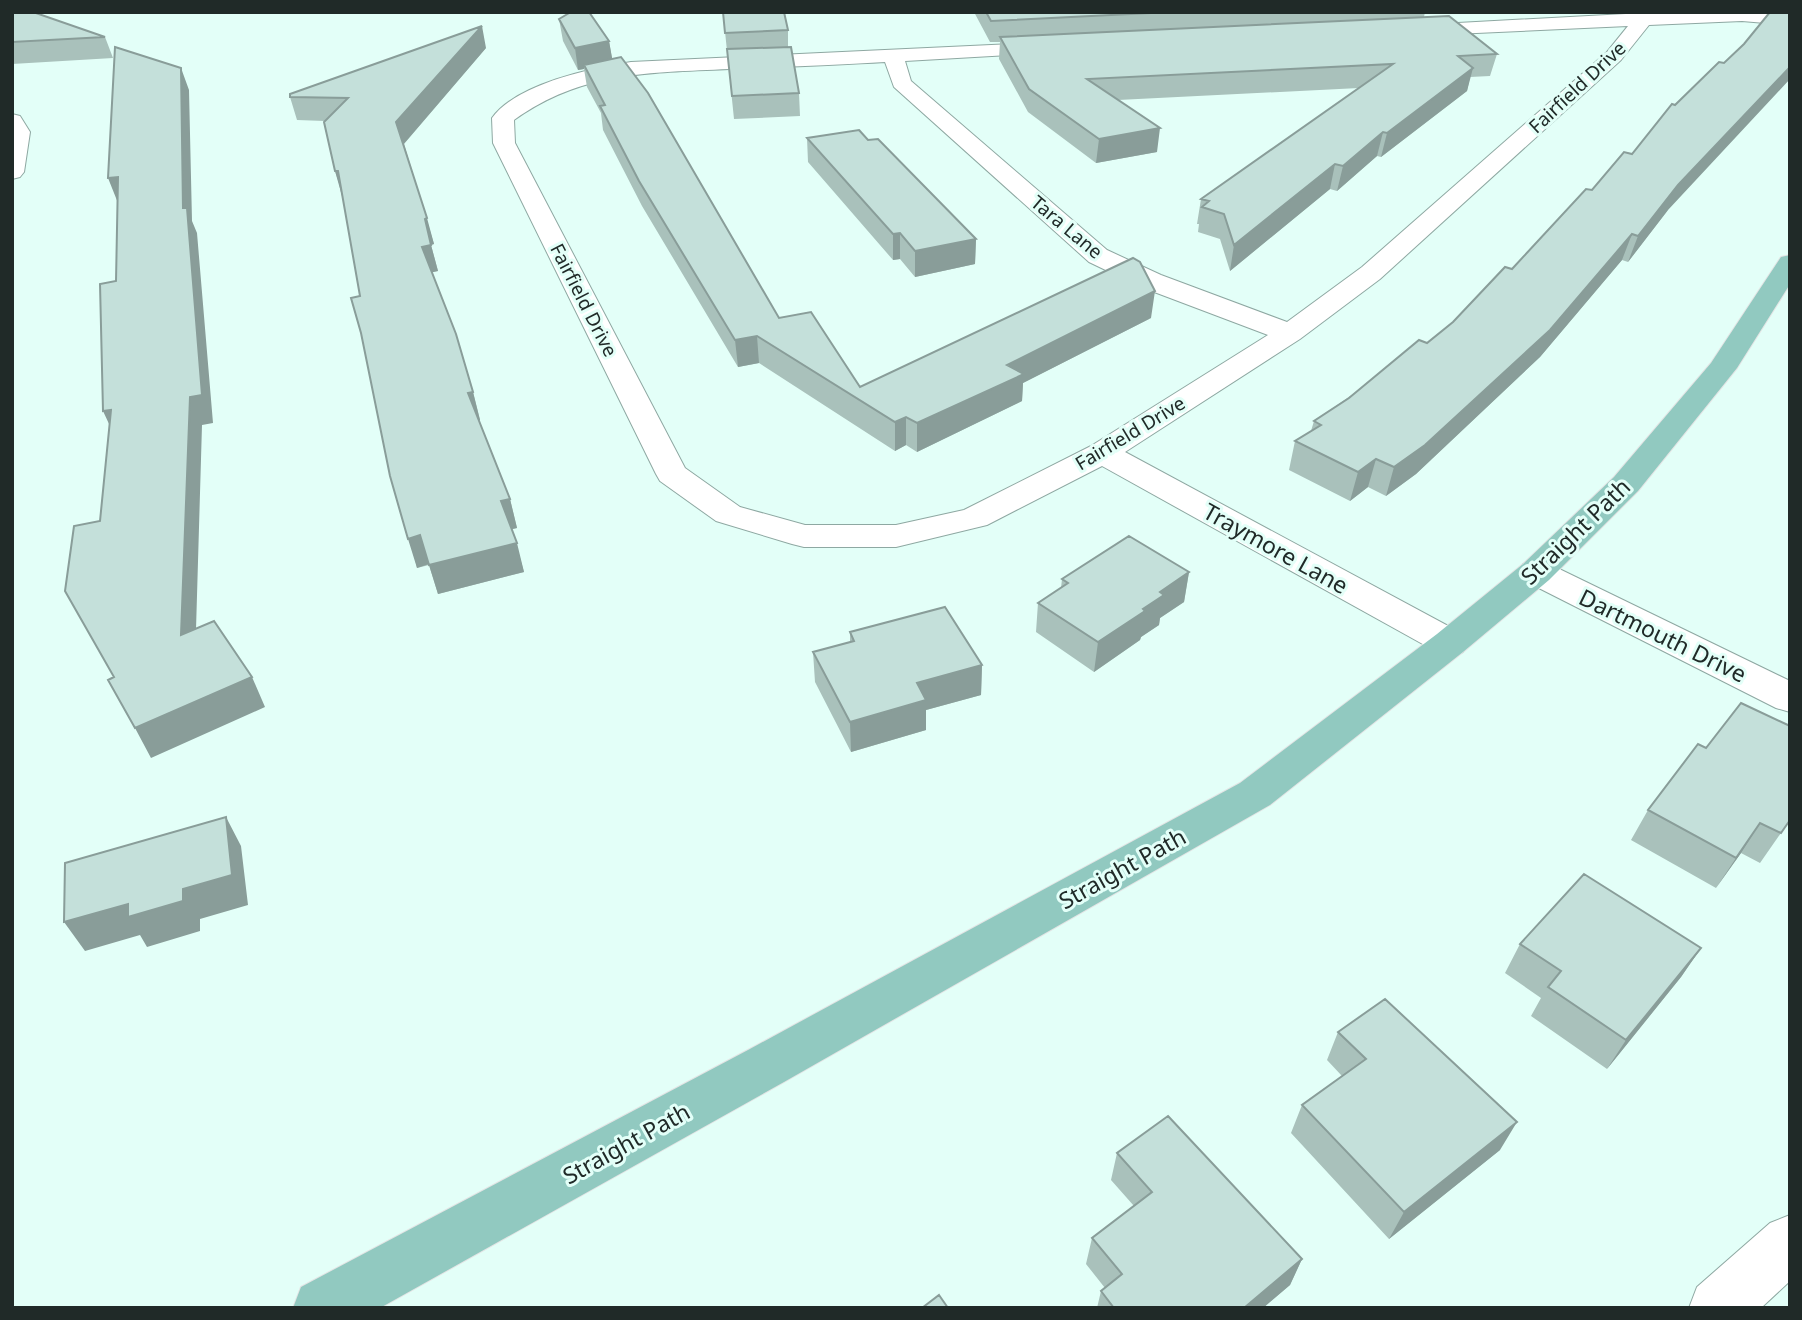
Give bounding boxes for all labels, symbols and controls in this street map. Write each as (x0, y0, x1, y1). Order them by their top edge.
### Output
street label: Fairfield Drive (1523, 35, 1631, 139)
street label: Tara Lane (1026, 189, 1108, 265)
street label: Fairfield Drive (544, 239, 624, 361)
street label: Fairfield Drive (1070, 390, 1190, 476)
street label: Straight Path (1513, 471, 1637, 591)
street label: Traymore Lane (1198, 495, 1354, 601)
street label: Dartmouth Drive (1574, 581, 1752, 689)
street label: Straight Path (1053, 820, 1191, 916)
street label: Straight Path (557, 1095, 695, 1191)

